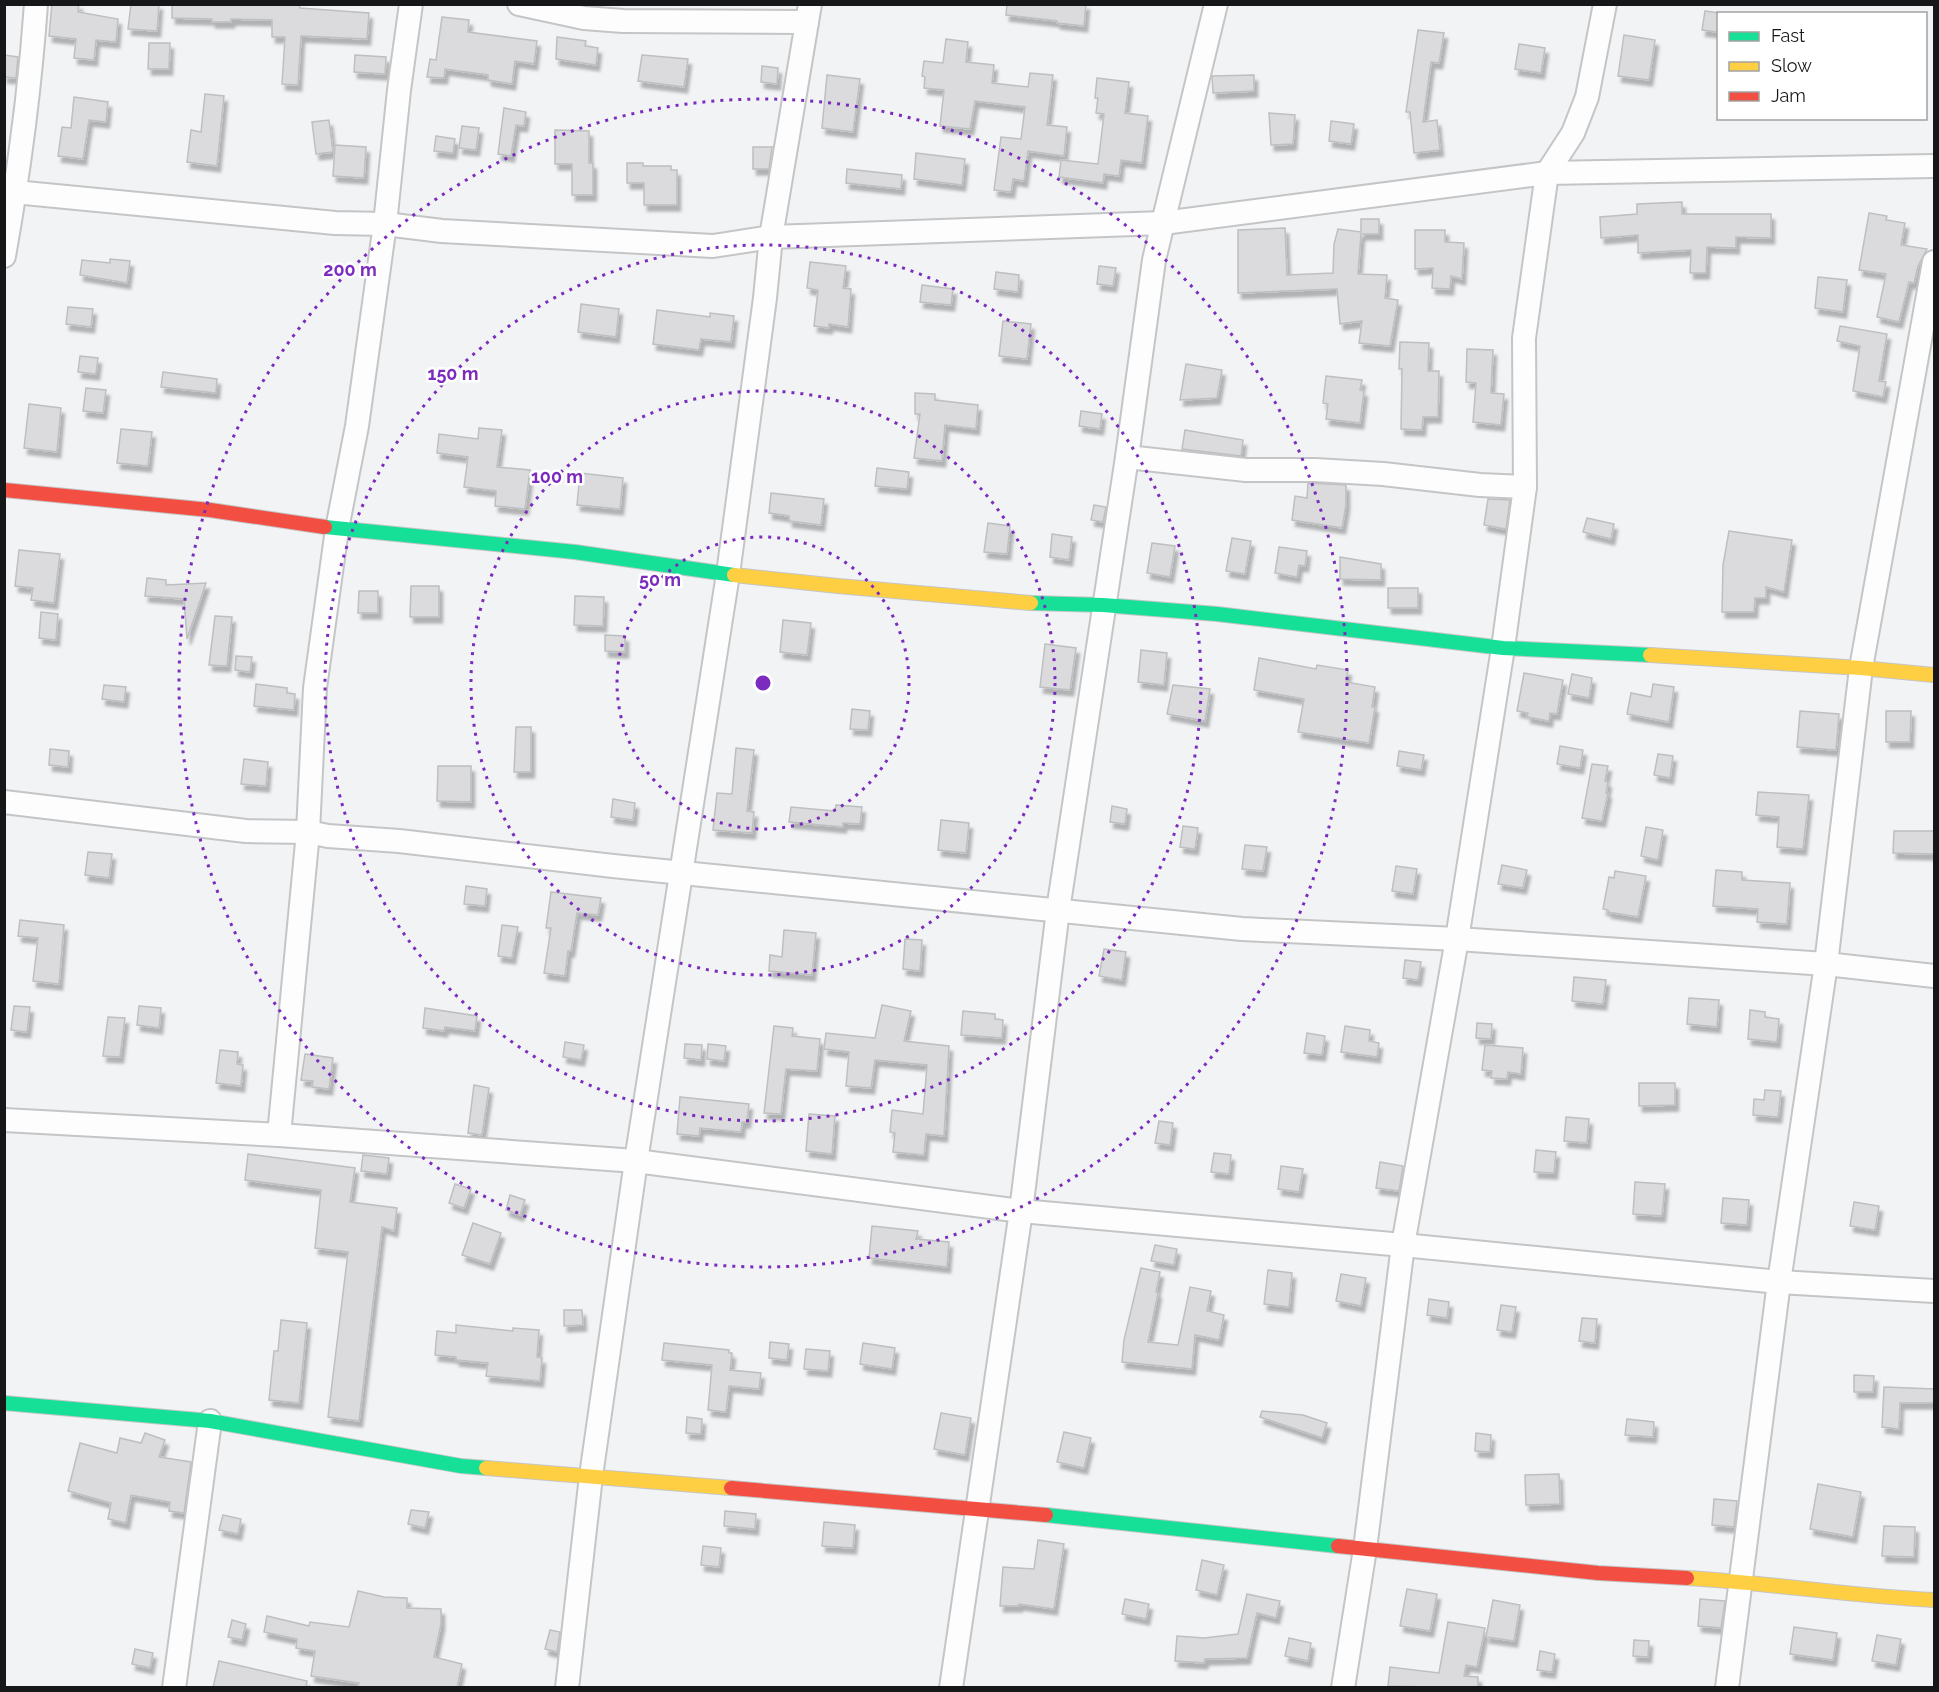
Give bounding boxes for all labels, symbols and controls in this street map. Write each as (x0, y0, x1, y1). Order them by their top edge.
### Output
legend (1717, 12, 1927, 120)
text: Fast (1771, 25, 1805, 46)
text: Slow (1771, 55, 1812, 76)
text: Jam (1771, 85, 1806, 106)
text: 200 m (323, 259, 377, 280)
text: 150 m (428, 363, 479, 384)
text: 100 m (531, 466, 583, 487)
text: 50 m (639, 569, 681, 590)
centre of rings (753, 673, 773, 693)

